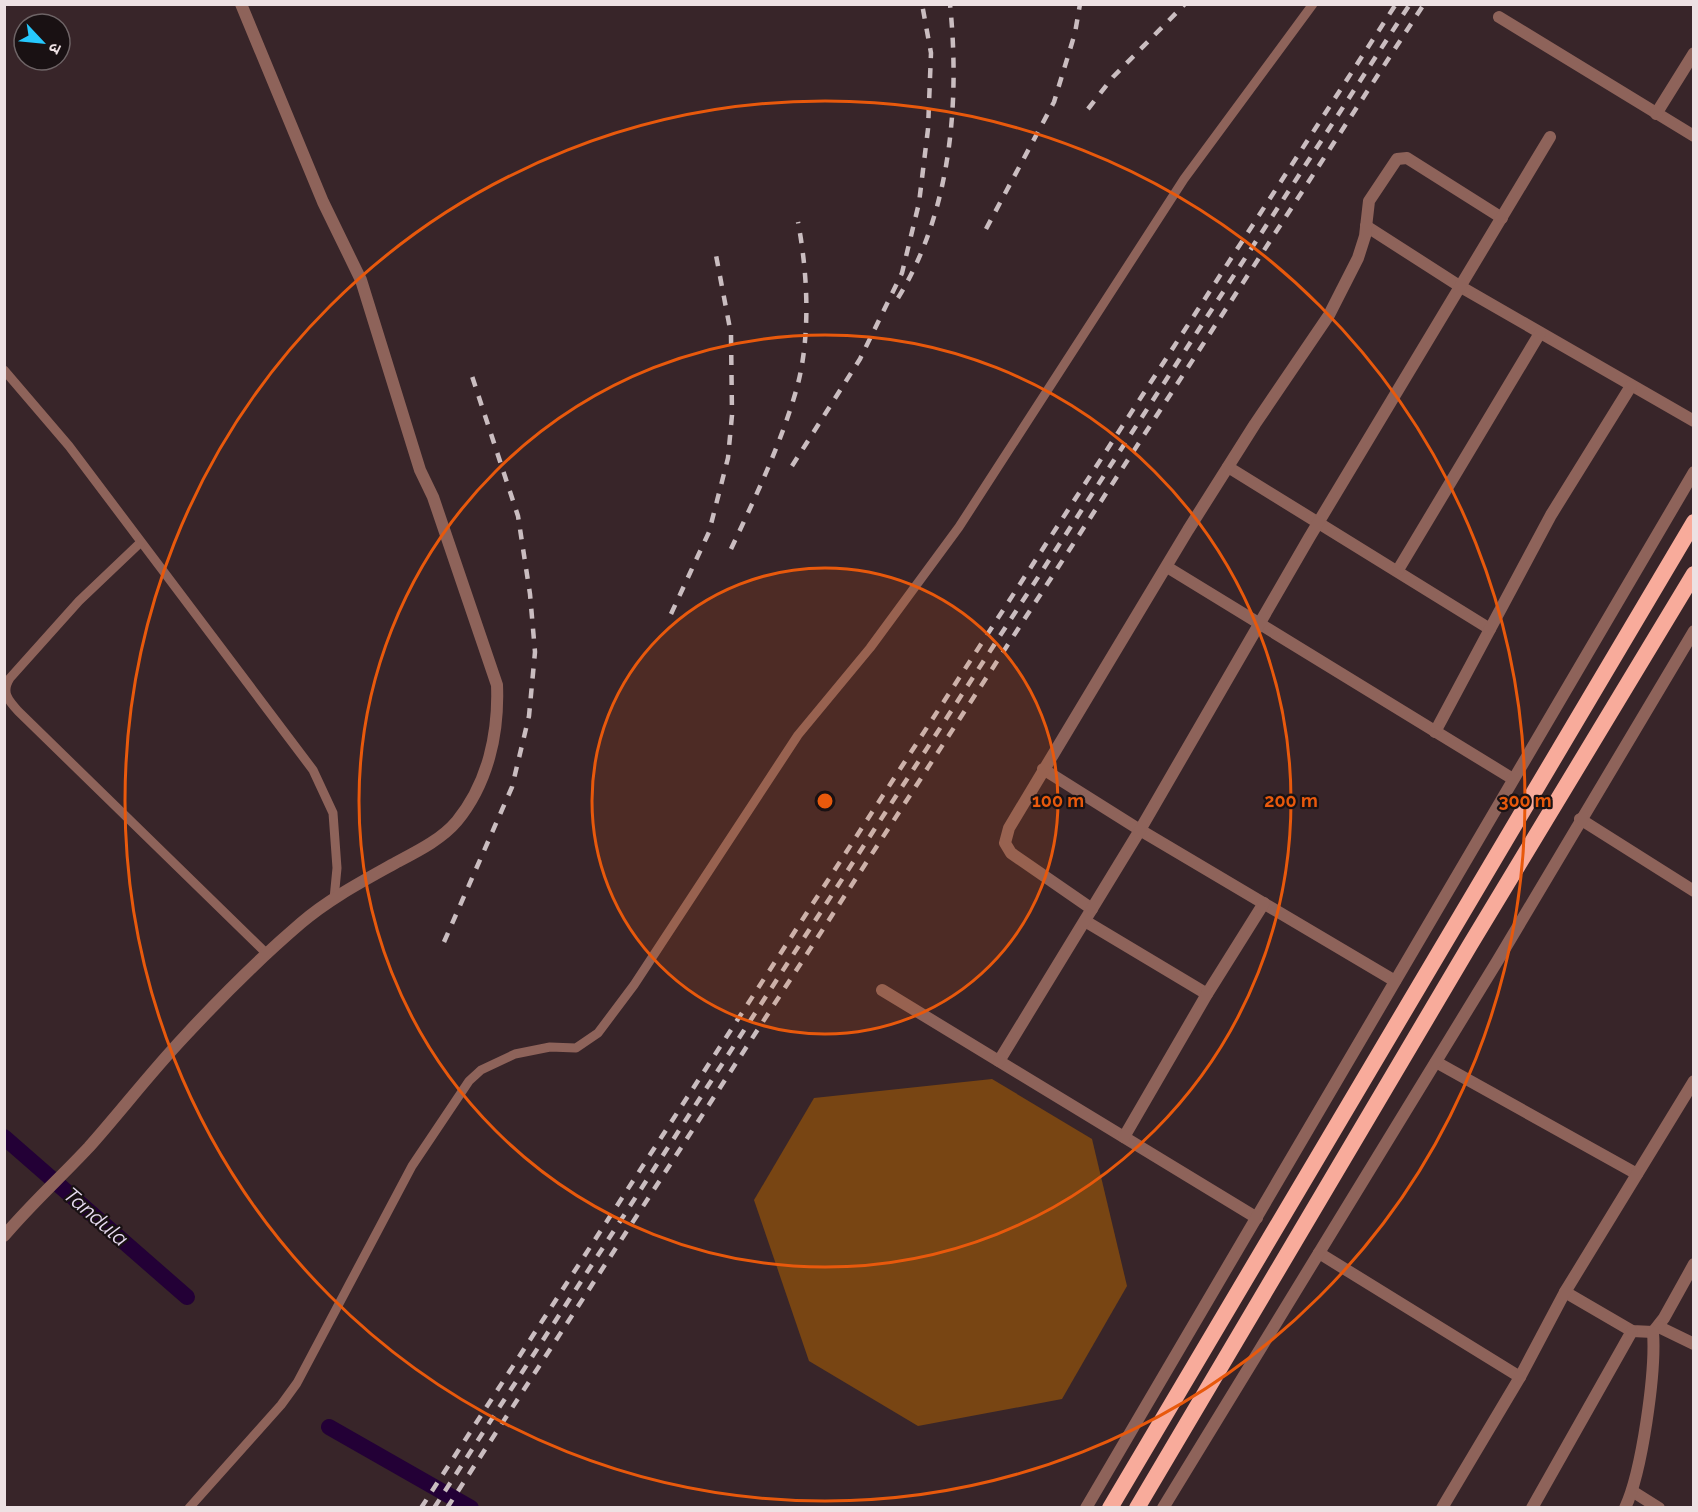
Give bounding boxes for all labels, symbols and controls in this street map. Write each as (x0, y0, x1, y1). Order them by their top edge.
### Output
north arrow (12, 12, 72, 72)
text: उ (44, 40, 66, 57)
text: 100 m (1032, 790, 1084, 811)
text: 200 m (1264, 790, 1318, 811)
text: 300 m (1498, 790, 1552, 811)
centre of rings (815, 791, 835, 811)
water label: Tandula (59, 1182, 134, 1251)

